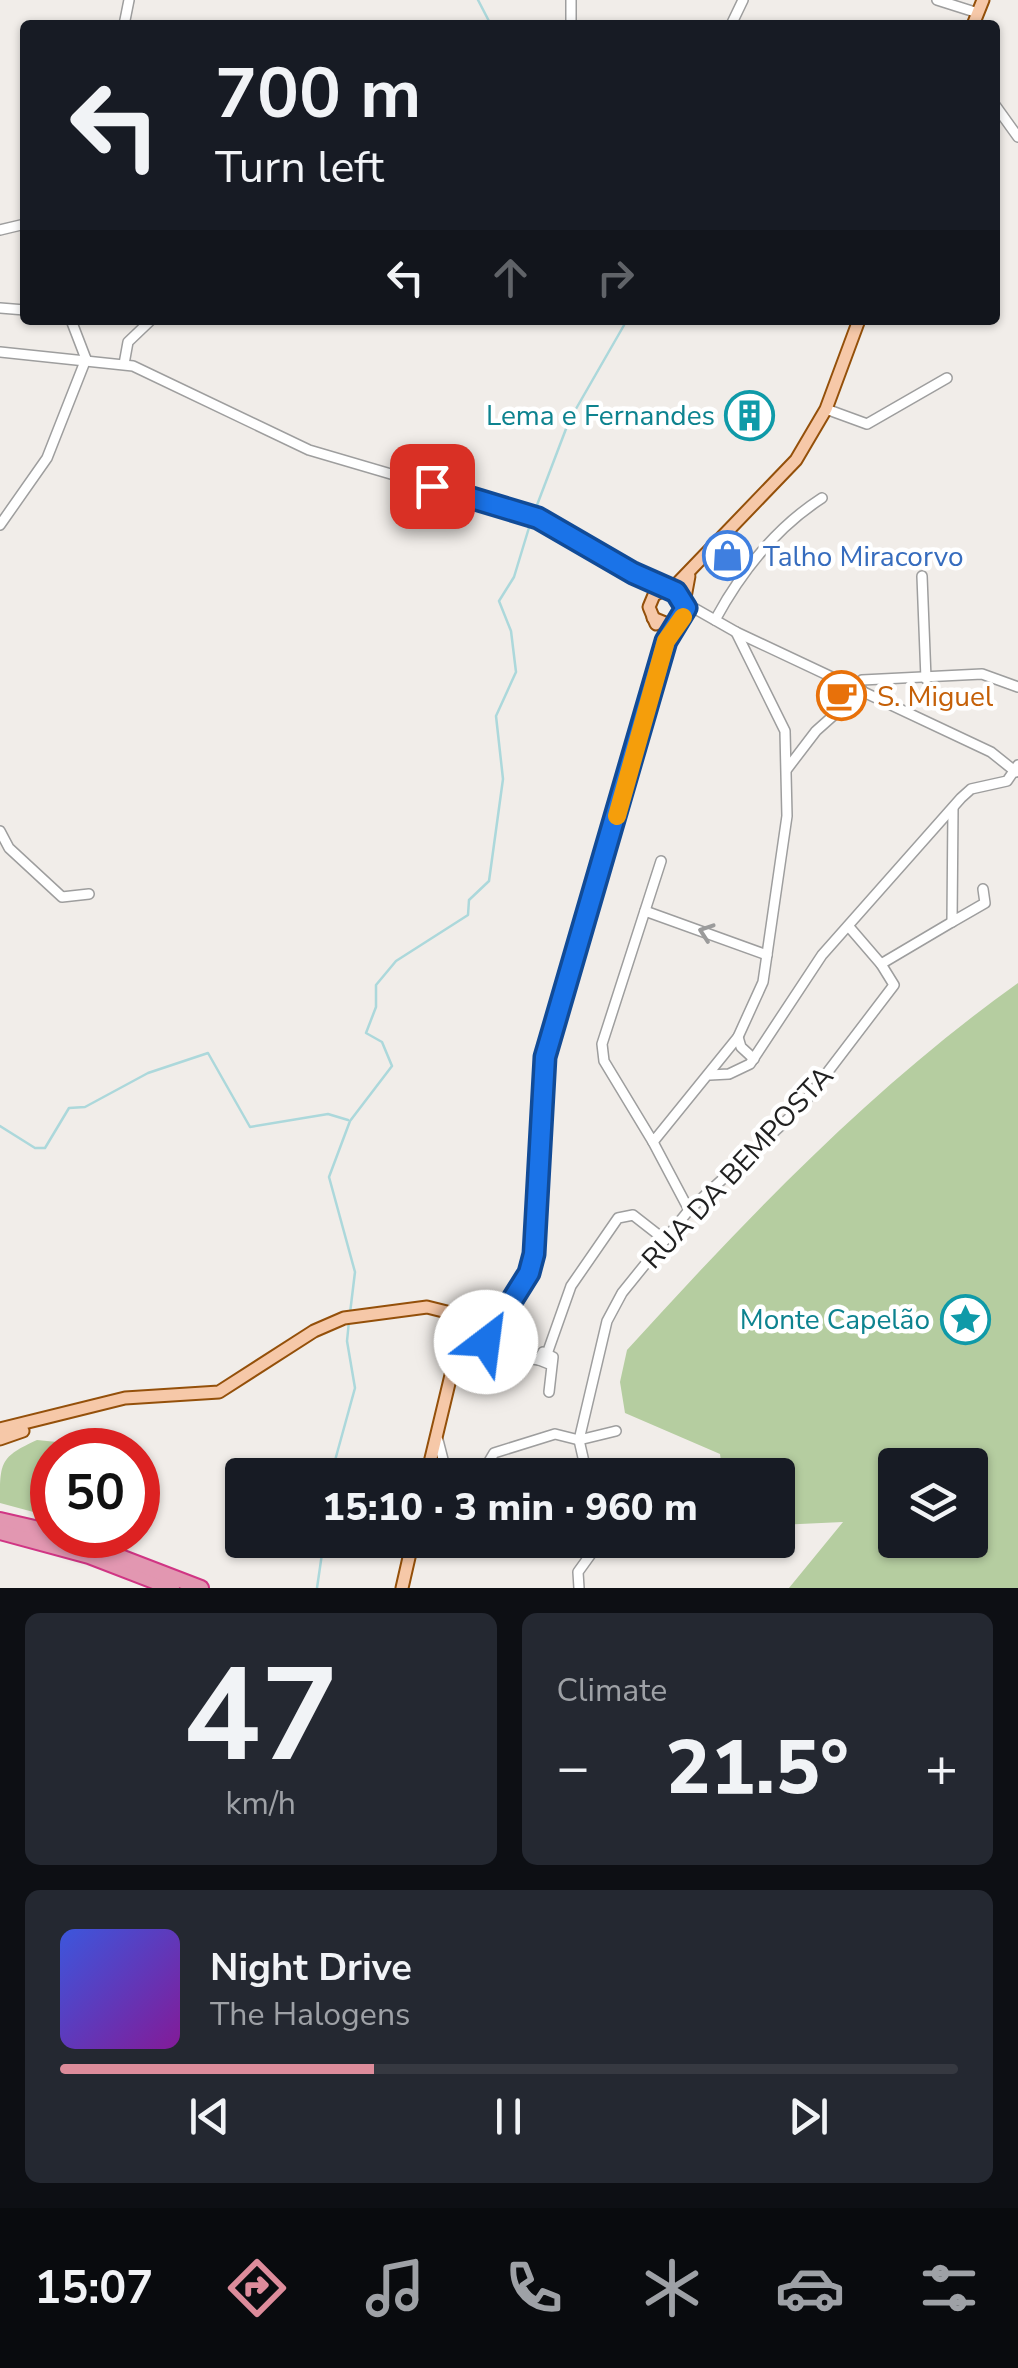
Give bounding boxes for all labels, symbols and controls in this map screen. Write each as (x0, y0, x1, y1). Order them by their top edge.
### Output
text: 700 m (215, 46, 421, 142)
icon: left (50, 60, 180, 190)
text: Turn left (215, 137, 384, 198)
icon: left (378, 250, 433, 305)
icon: ahead (483, 250, 538, 305)
icon: right (588, 250, 643, 305)
building icon: Lema e Fernandes (724, 389, 776, 441)
place label: Lema e Fernandes (486, 397, 715, 435)
pin (390, 444, 475, 529)
icon: arrive (405, 459, 460, 514)
shop icon: Talho Miracorvo (702, 530, 754, 582)
place label: Talho Miracorvo (763, 538, 964, 576)
cafe icon: S. Miguel (816, 670, 868, 722)
place label: S. Miguel (877, 678, 994, 716)
one-way arrow (699, 923, 716, 943)
street label: RUA DA BEMPOSTA (634, 1058, 842, 1277)
position arrow (434, 1290, 538, 1394)
place icon: Monte Capelão (939, 1293, 991, 1345)
place label: Monte Capelão (740, 1301, 930, 1339)
speed limit sign: 50 (30, 1428, 160, 1558)
map controls (878, 1448, 988, 1558)
button: layers (878, 1448, 988, 1558)
text: 15:10 · 3 min · 960 m (322, 1482, 698, 1533)
text: 47 (183, 1628, 339, 1805)
text: Climate (557, 1669, 667, 1712)
text: 21.5° (666, 1717, 849, 1819)
text: − (557, 1730, 590, 1805)
text: + (925, 1730, 958, 1805)
text: km/h (225, 1782, 296, 1825)
text: Night Drive (210, 1942, 412, 1993)
text: The Halogens (210, 1993, 410, 2036)
icon: previous (182, 2089, 237, 2144)
icon: pause (481, 2089, 536, 2144)
icon: next (781, 2089, 836, 2144)
icon: directions (222, 2253, 292, 2323)
icon: music (360, 2253, 430, 2323)
icon: phone (499, 2253, 569, 2323)
icon: climate (637, 2253, 707, 2323)
icon: car (775, 2253, 845, 2323)
icon: filters (914, 2253, 984, 2323)
text: 15:07 (34, 2258, 153, 2319)

